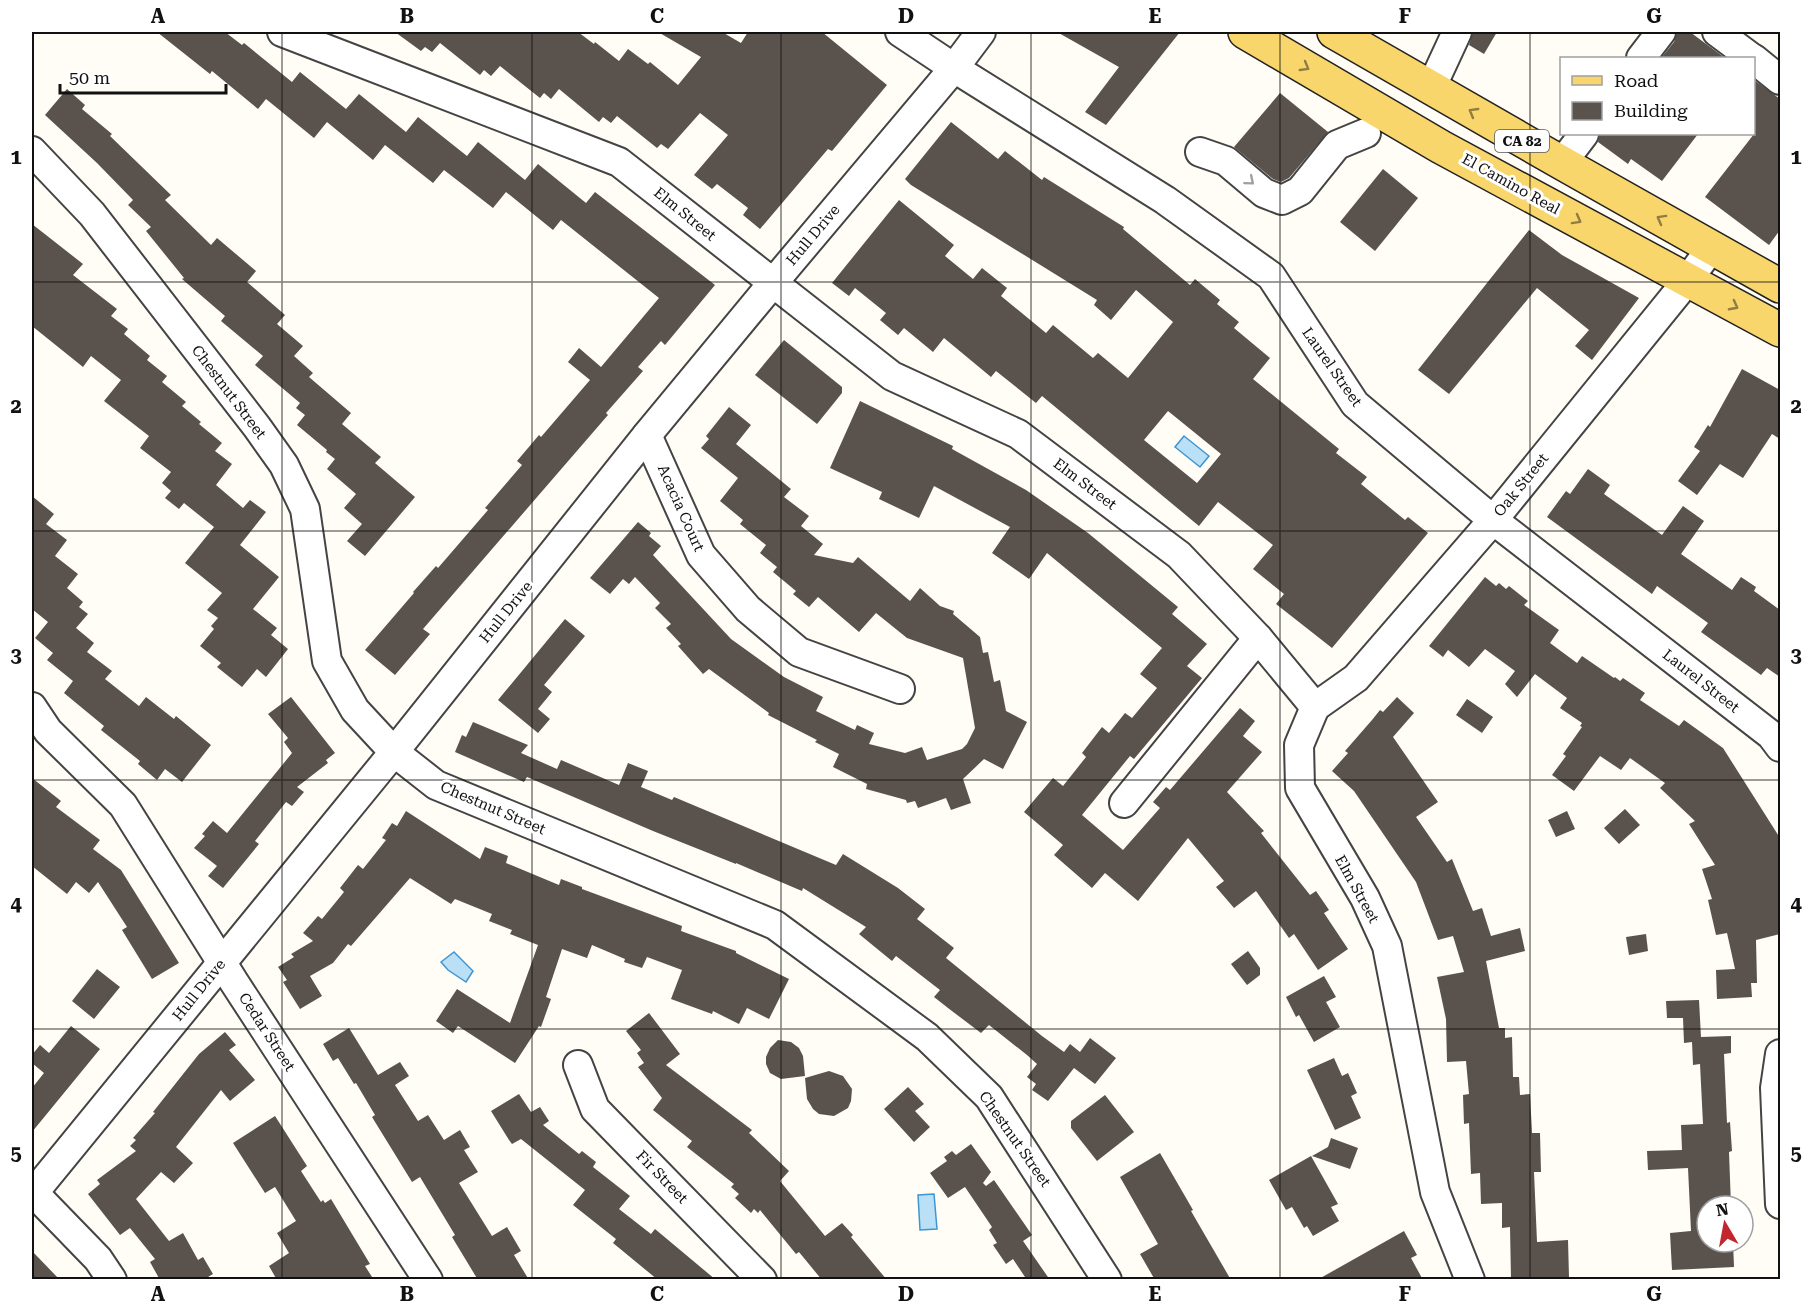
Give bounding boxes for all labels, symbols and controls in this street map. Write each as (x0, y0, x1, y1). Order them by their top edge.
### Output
text: A (151, 4, 166, 28)
text: B (400, 4, 414, 28)
text: C (650, 4, 664, 28)
text: D (898, 4, 914, 28)
text: E (1149, 4, 1162, 28)
text: F (1399, 4, 1411, 28)
text: G (1646, 4, 1662, 28)
scale bar (60, 57, 226, 95)
legend (1560, 57, 1755, 135)
one-way arrow (1299, 60, 1309, 71)
text: 50 m (69, 67, 110, 88)
text: Road (1614, 70, 1659, 91)
text: Building (1614, 100, 1688, 121)
one-way arrow (1469, 108, 1479, 119)
road number: CA 82 (1495, 130, 1549, 152)
text: 1 (10, 145, 22, 169)
text: 1 (1790, 145, 1802, 169)
street label: El Camino Real (1459, 150, 1563, 219)
one-way arrow (1243, 174, 1254, 185)
street label: Elm Street (650, 183, 720, 245)
street label: Hull Drive (782, 201, 844, 269)
one-way arrow (1571, 213, 1581, 224)
one-way arrow (1656, 215, 1667, 226)
one-way arrow (1727, 299, 1738, 310)
street label: Laurel Street (1298, 324, 1366, 410)
street label: Chestnut Street (188, 342, 270, 443)
text: 2 (10, 394, 22, 418)
text: 2 (1790, 394, 1802, 418)
street label: Oak Street (1490, 449, 1552, 520)
street label: Elm Street (1050, 454, 1121, 514)
street label: Acacia Court (654, 462, 708, 555)
street label: Hull Drive (476, 578, 536, 646)
text: 3 (10, 643, 22, 667)
text: 3 (1790, 643, 1802, 667)
street label: Laurel Street (1659, 645, 1743, 717)
street label: Chestnut Street (438, 778, 549, 838)
street label: Elm Street (1331, 852, 1383, 926)
text: 4 (10, 892, 22, 916)
text: 4 (1790, 892, 1802, 916)
street label: Hull Drive (169, 956, 229, 1024)
street label: Cedar Street (235, 989, 299, 1075)
street label: Chestnut Street (975, 1088, 1055, 1191)
text: 5 (10, 1141, 22, 1165)
text: 5 (1790, 1141, 1802, 1165)
street label: Fir Street (632, 1147, 692, 1208)
north arrow (1695, 1194, 1755, 1254)
text: N (1715, 1199, 1730, 1220)
text: A (151, 1282, 166, 1306)
text: B (400, 1282, 414, 1306)
text: C (650, 1282, 664, 1306)
text: D (898, 1282, 914, 1306)
text: E (1149, 1282, 1162, 1306)
text: F (1399, 1282, 1411, 1306)
text: G (1646, 1282, 1662, 1306)

